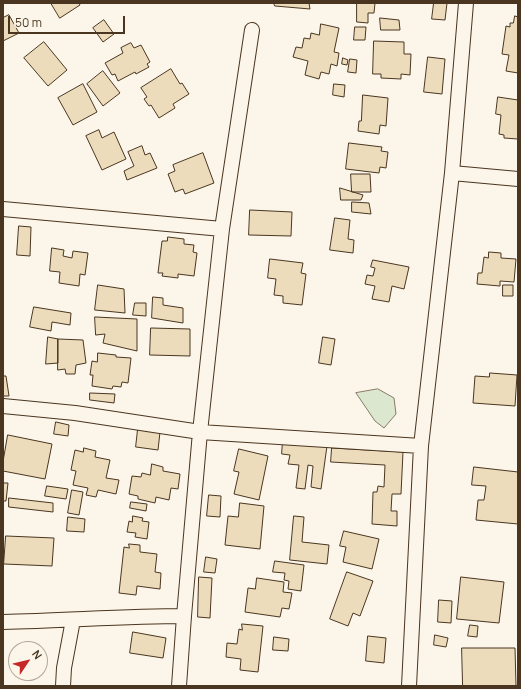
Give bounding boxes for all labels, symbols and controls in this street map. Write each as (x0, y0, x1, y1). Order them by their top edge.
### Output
scale bar (10, 8, 127, 34)
text: 50 m (15, 14, 42, 31)
north arrow (8, 641, 48, 681)
text: N (29, 647, 46, 662)

